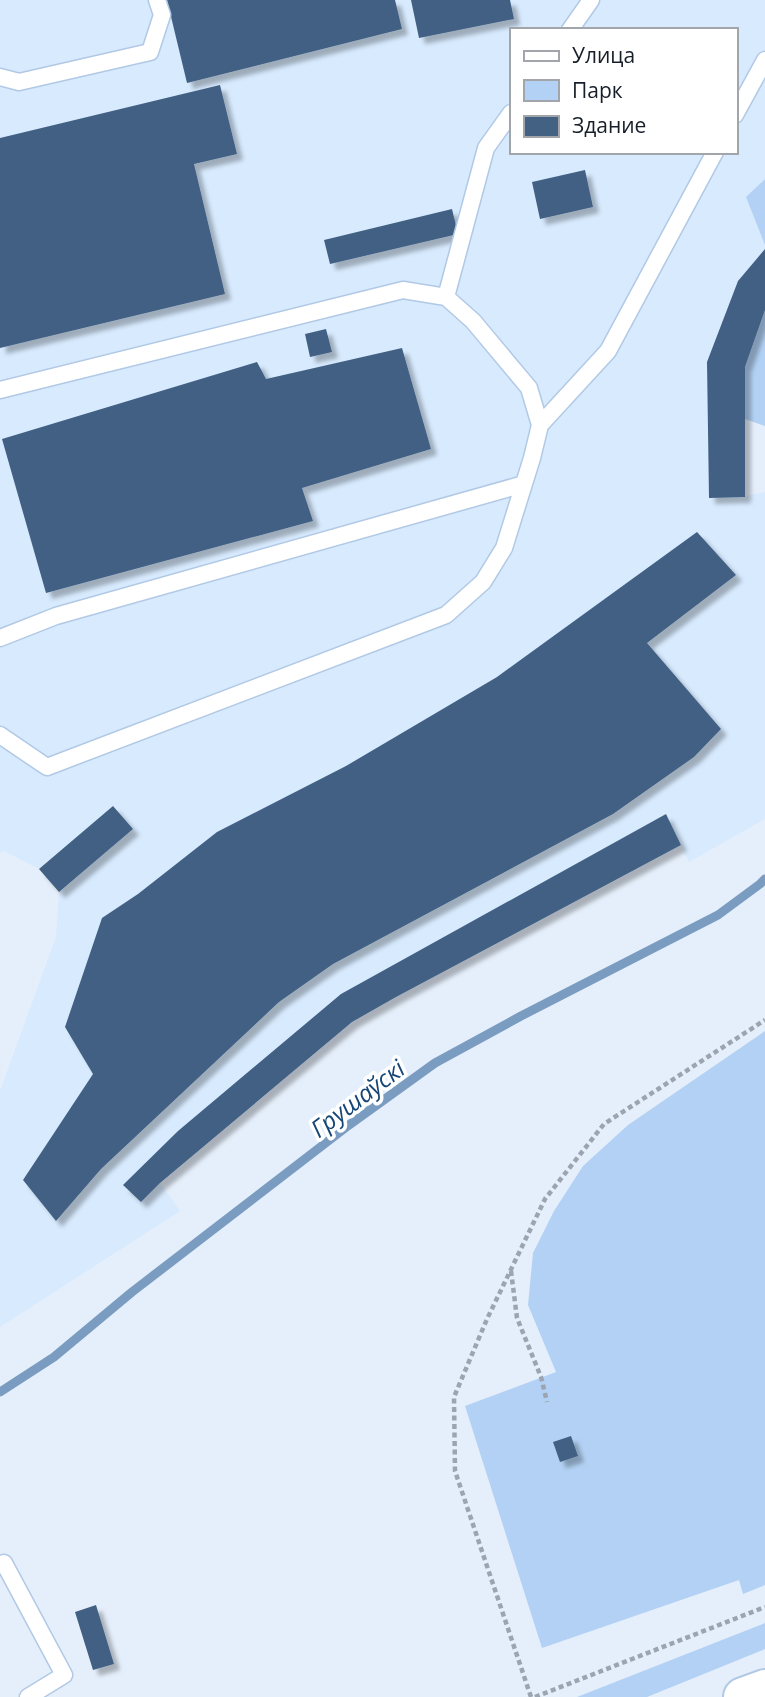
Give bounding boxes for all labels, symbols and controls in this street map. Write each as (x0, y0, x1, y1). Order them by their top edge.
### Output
legend (510, 28, 737, 154)
text: Улица (572, 41, 635, 69)
text: Парк (572, 76, 623, 104)
text: Здание (572, 111, 646, 139)
water label: Грушаўскі (303, 1051, 412, 1144)

